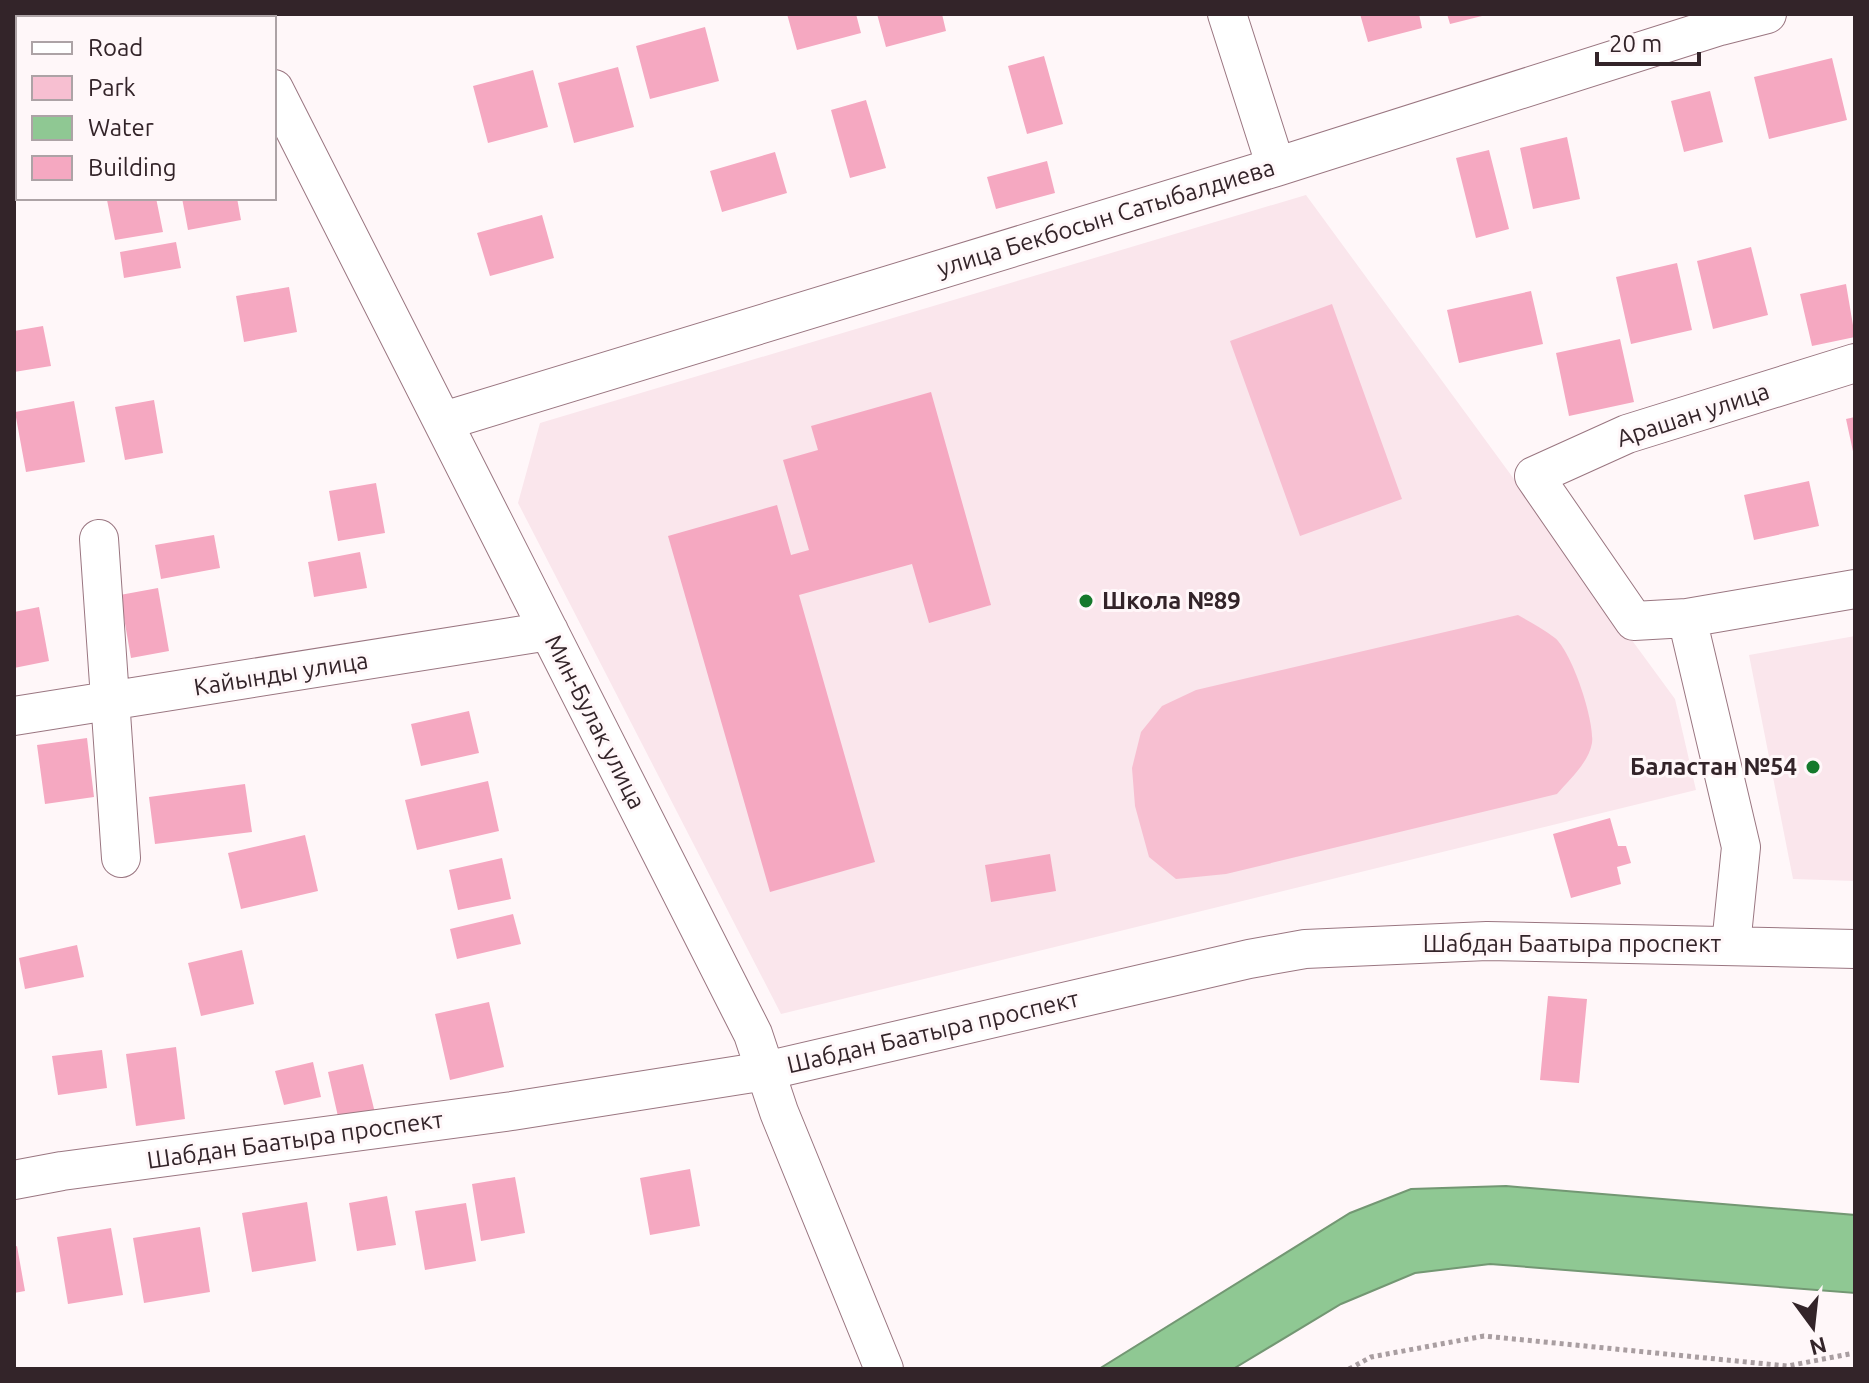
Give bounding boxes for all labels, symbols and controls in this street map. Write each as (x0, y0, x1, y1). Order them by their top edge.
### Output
legend (16, 16, 276, 200)
scale bar (1597, 16, 1699, 66)
text: 20 m (1609, 30, 1662, 57)
text: Road (88, 34, 143, 61)
text: Park (88, 74, 136, 101)
text: Water (88, 114, 154, 141)
street label: улица Бекбосын Сатыбалдиева (934, 153, 1278, 282)
text: Building (88, 154, 176, 181)
street label: Арашан улица (1613, 377, 1773, 452)
place label: Школа №89 (1102, 587, 1241, 614)
marker: Школа №89 (1077, 592, 1095, 610)
street label: Мин-Булак улица (540, 630, 651, 813)
street label: Кайынды улица (192, 646, 370, 701)
place label: Баластан №54 (1630, 753, 1797, 780)
marker: Баластан №54 (1804, 758, 1822, 776)
street label: Шабдан Баатыра проспект (1423, 930, 1722, 957)
street label: Шабдан Баатыра проспект (784, 985, 1082, 1078)
street label: Шабдан Баатыра проспект (145, 1105, 445, 1174)
north arrow (1773, 1287, 1853, 1367)
text: N (1807, 1333, 1829, 1361)

